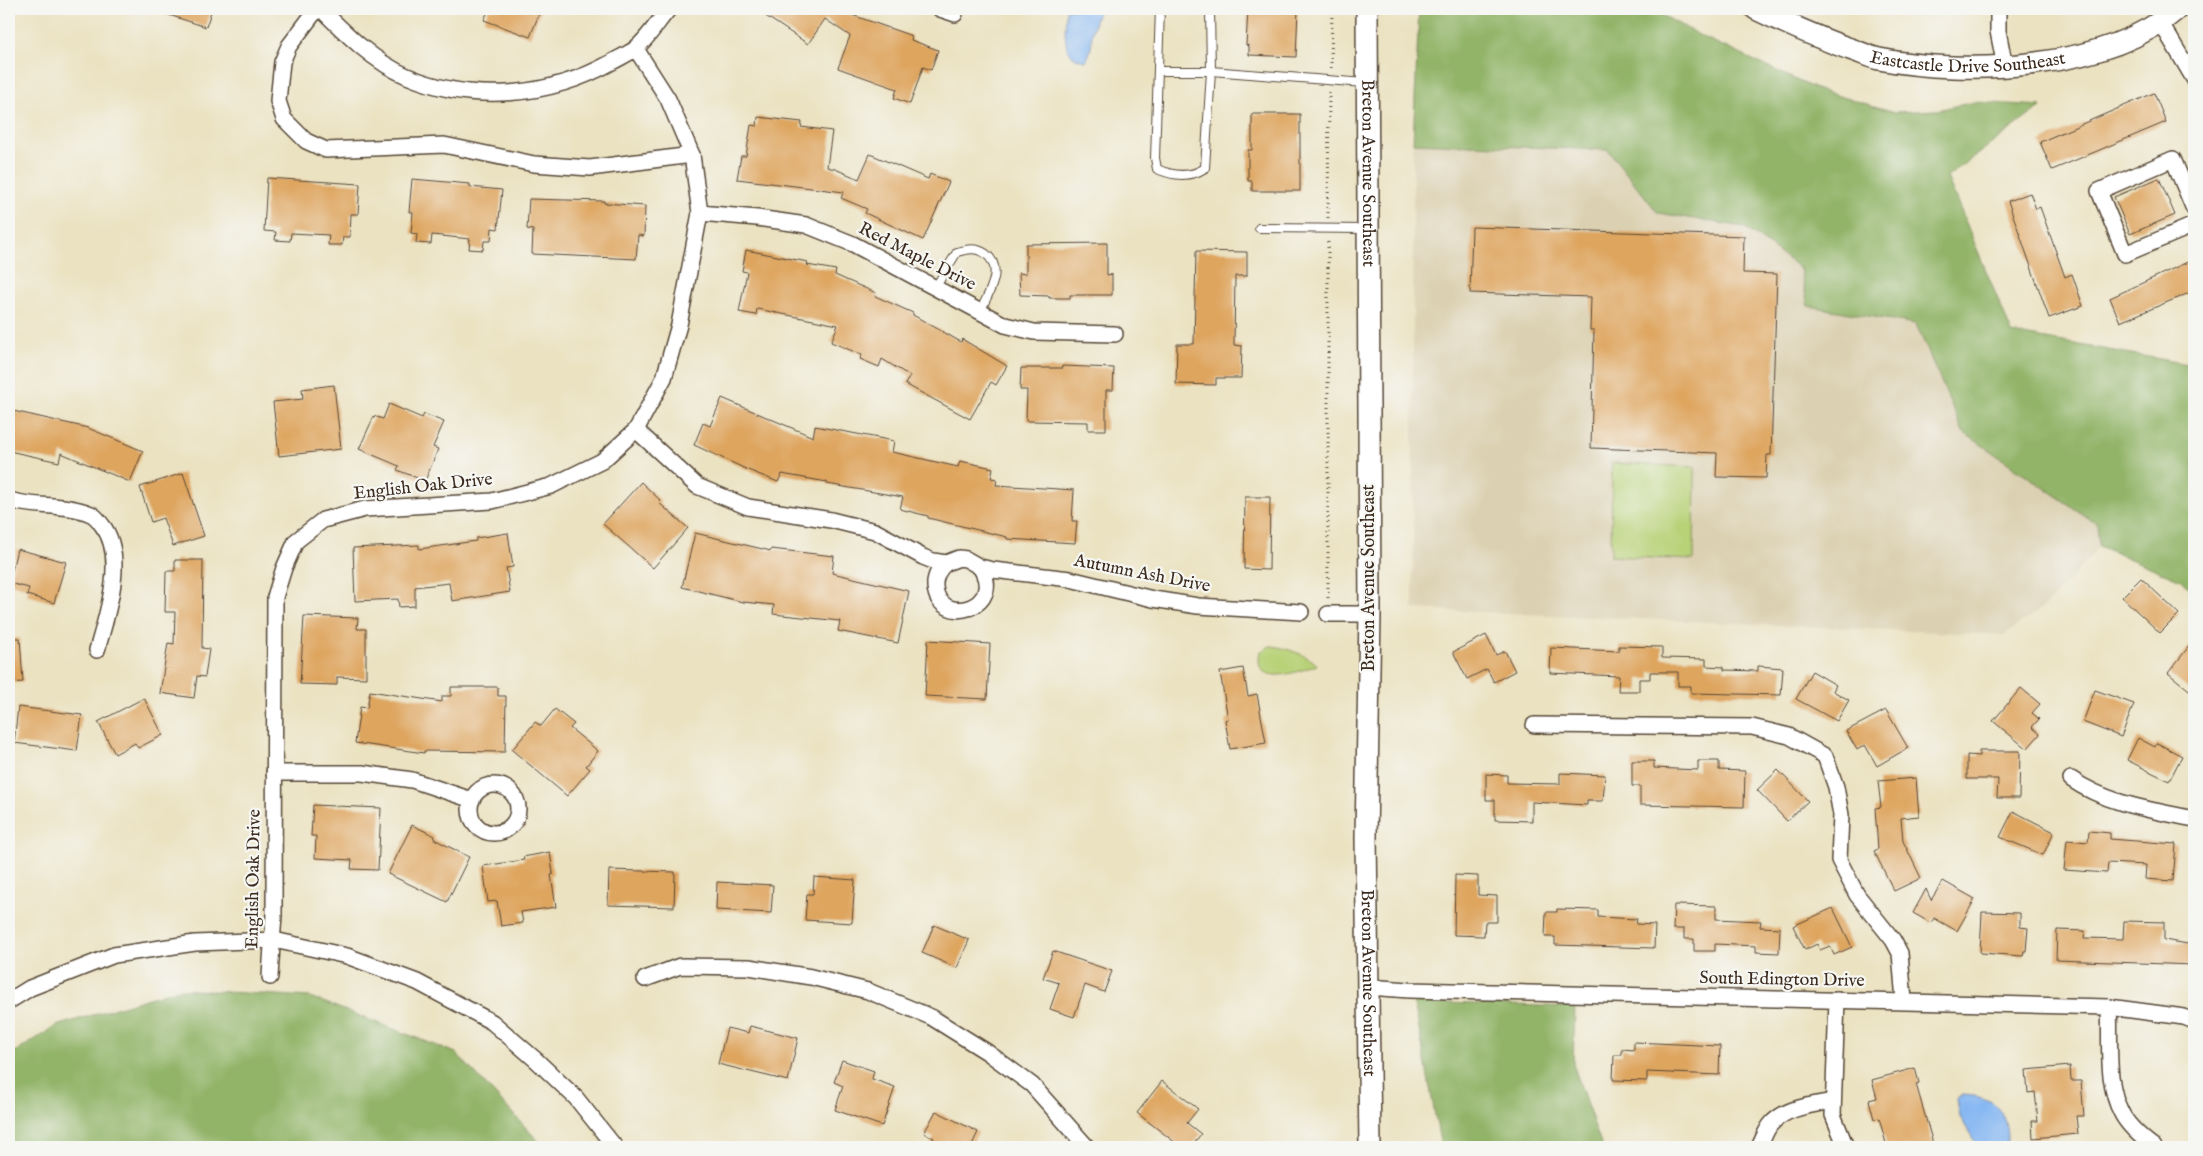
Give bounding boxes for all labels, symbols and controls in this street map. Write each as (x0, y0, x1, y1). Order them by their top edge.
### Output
street label: Eastcastle Drive Southeast (1867, 46, 2067, 79)
street label: Breton Avenue Southeast (1356, 79, 1380, 267)
street label: Red Maple Drive (854, 218, 980, 296)
street label: English Oak Drive (352, 468, 494, 506)
street label: Breton Avenue Southeast (1358, 484, 1381, 672)
street label: Autumn Ash Drive (1071, 549, 1212, 598)
street label: English Oak Drive (241, 809, 267, 949)
street label: Breton Avenue Southeast (1355, 889, 1381, 1077)
street label: South Edington Drive (1699, 967, 1865, 993)

